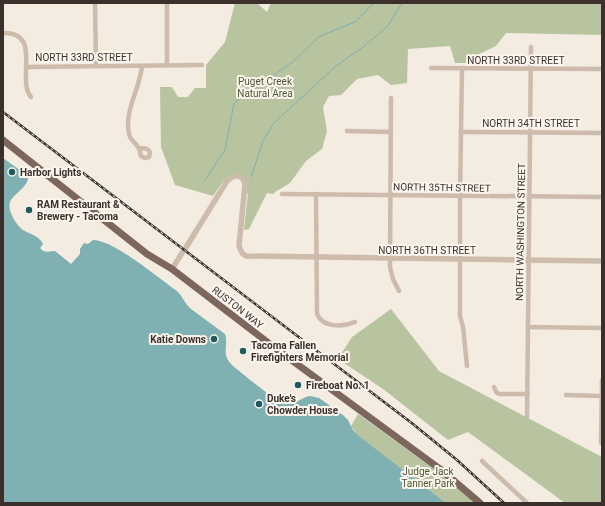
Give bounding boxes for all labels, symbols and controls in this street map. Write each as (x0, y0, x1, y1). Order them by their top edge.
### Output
street label: NORTH 33RD STREET (35, 52, 133, 63)
street label: NORTH 33RD STREET (467, 55, 565, 66)
park label: Puget Creek Natural Area (237, 76, 293, 99)
street label: NORTH 34TH STREET (482, 118, 580, 129)
street label: NORTH WASHINGTON STREET (514, 163, 527, 301)
marker: Harbor Lights (7, 167, 17, 177)
place label: Harbor Lights (20, 167, 81, 178)
street label: NORTH 35TH STREET (393, 181, 491, 194)
place label: RAM Restaurant & Brewery - Tacoma (37, 199, 120, 222)
marker: RAM Restaurant & Brewery - Tacoma (24, 205, 34, 215)
street label: NORTH 36TH STREET (378, 245, 476, 256)
street label: RUSTON WAY (210, 284, 265, 331)
place label: Katie Downs (150, 334, 206, 345)
marker: Katie Downs (209, 334, 219, 344)
place label: Tacoma Fallen Firefighters Memorial (251, 340, 349, 363)
marker: Tacoma Fallen Firefighters Memorial (238, 346, 248, 356)
marker: Fireboat No. 1 (293, 380, 303, 390)
place label: Fireboat No. 1 (306, 380, 369, 391)
place label: Duke's Chowder House (267, 393, 339, 416)
marker: Duke's Chowder House (254, 399, 264, 409)
park label: Judge Jack Tanner Park (401, 466, 456, 489)

